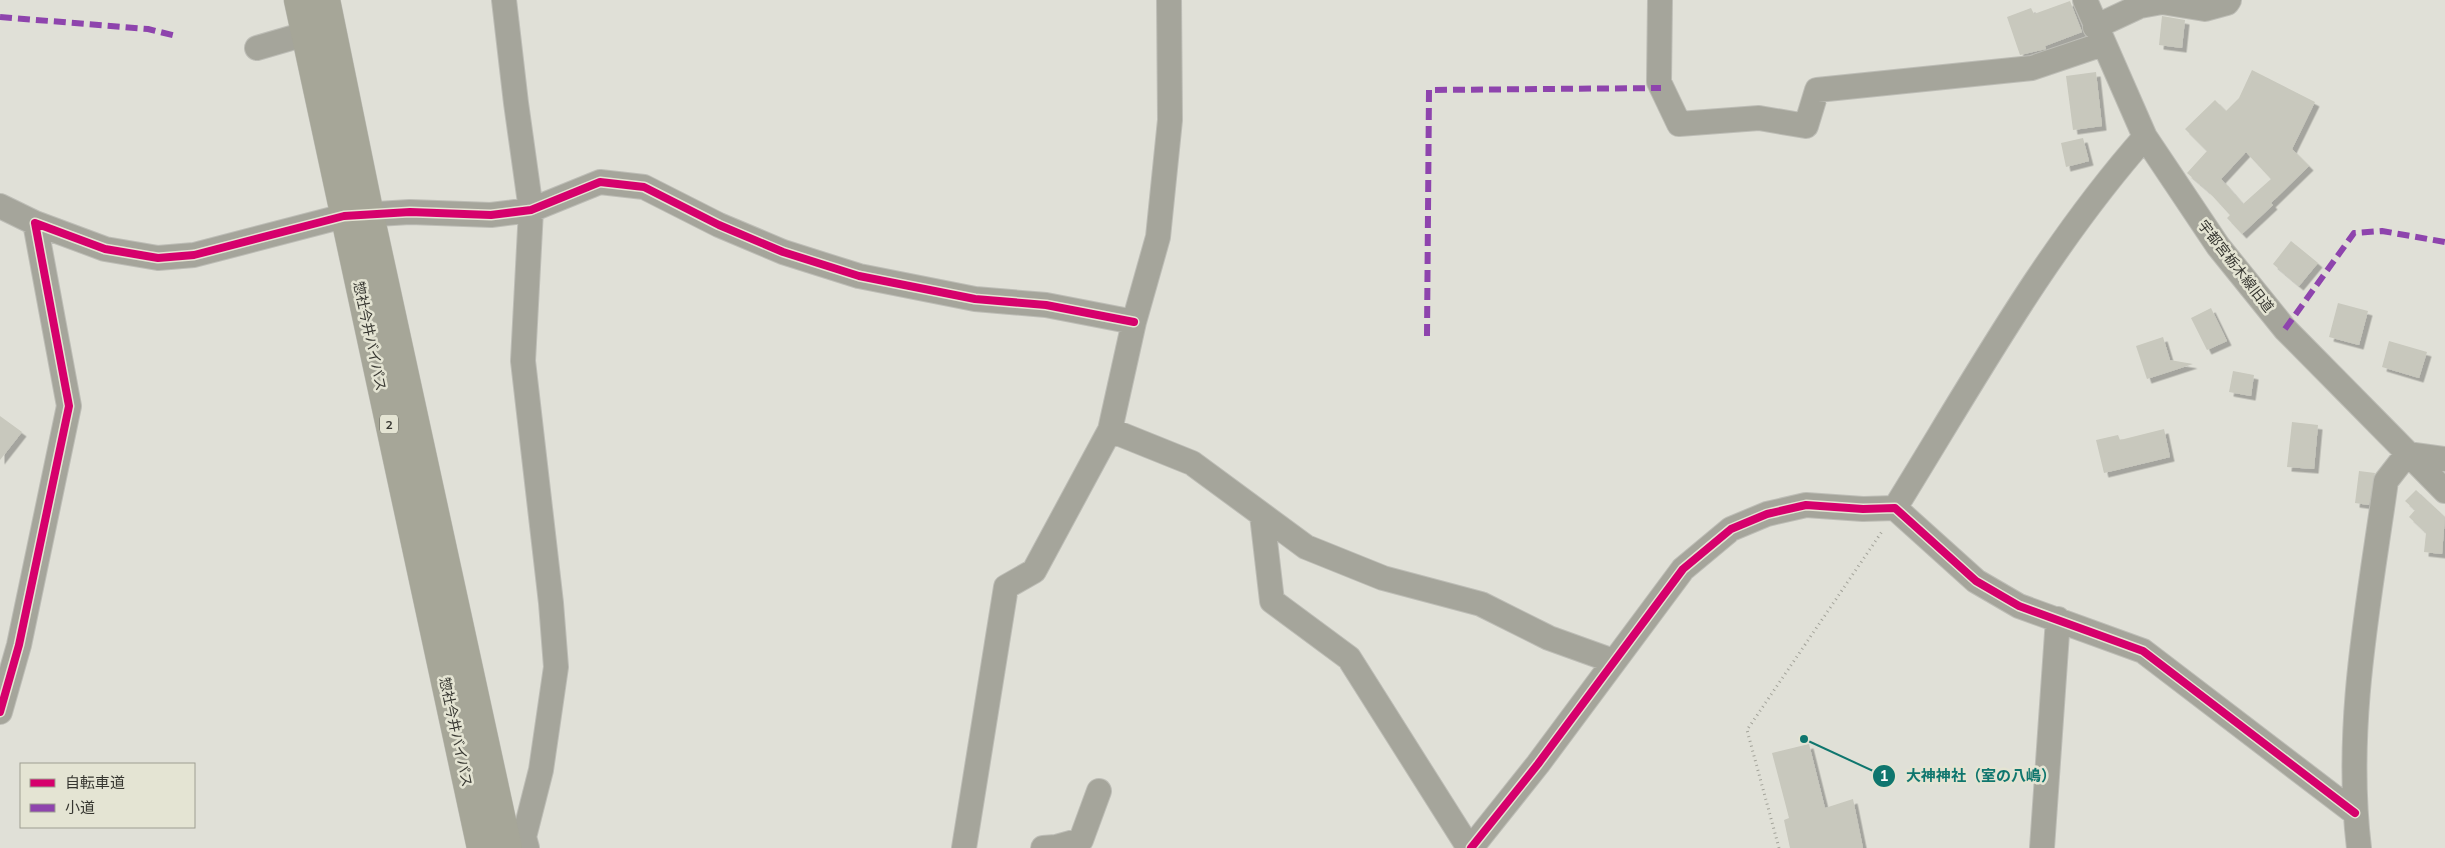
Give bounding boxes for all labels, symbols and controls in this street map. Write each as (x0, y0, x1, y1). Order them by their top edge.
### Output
street label: 宇都宮栃木線旧道 (2194, 216, 2278, 316)
street label: 惣社今井バイパス (350, 279, 390, 393)
road number: 2 (380, 414, 398, 434)
street label: 惣社今井バイパス (436, 675, 476, 789)
callout: 大神神社（室の八嶋） (1871, 761, 2066, 791)
legend (20, 763, 195, 828)
text: 1 (1879, 766, 1889, 785)
text: 大神神社（室の八嶋） (1906, 766, 2056, 785)
text: 自転車道 (65, 773, 125, 792)
text: 小道 (65, 798, 95, 817)

